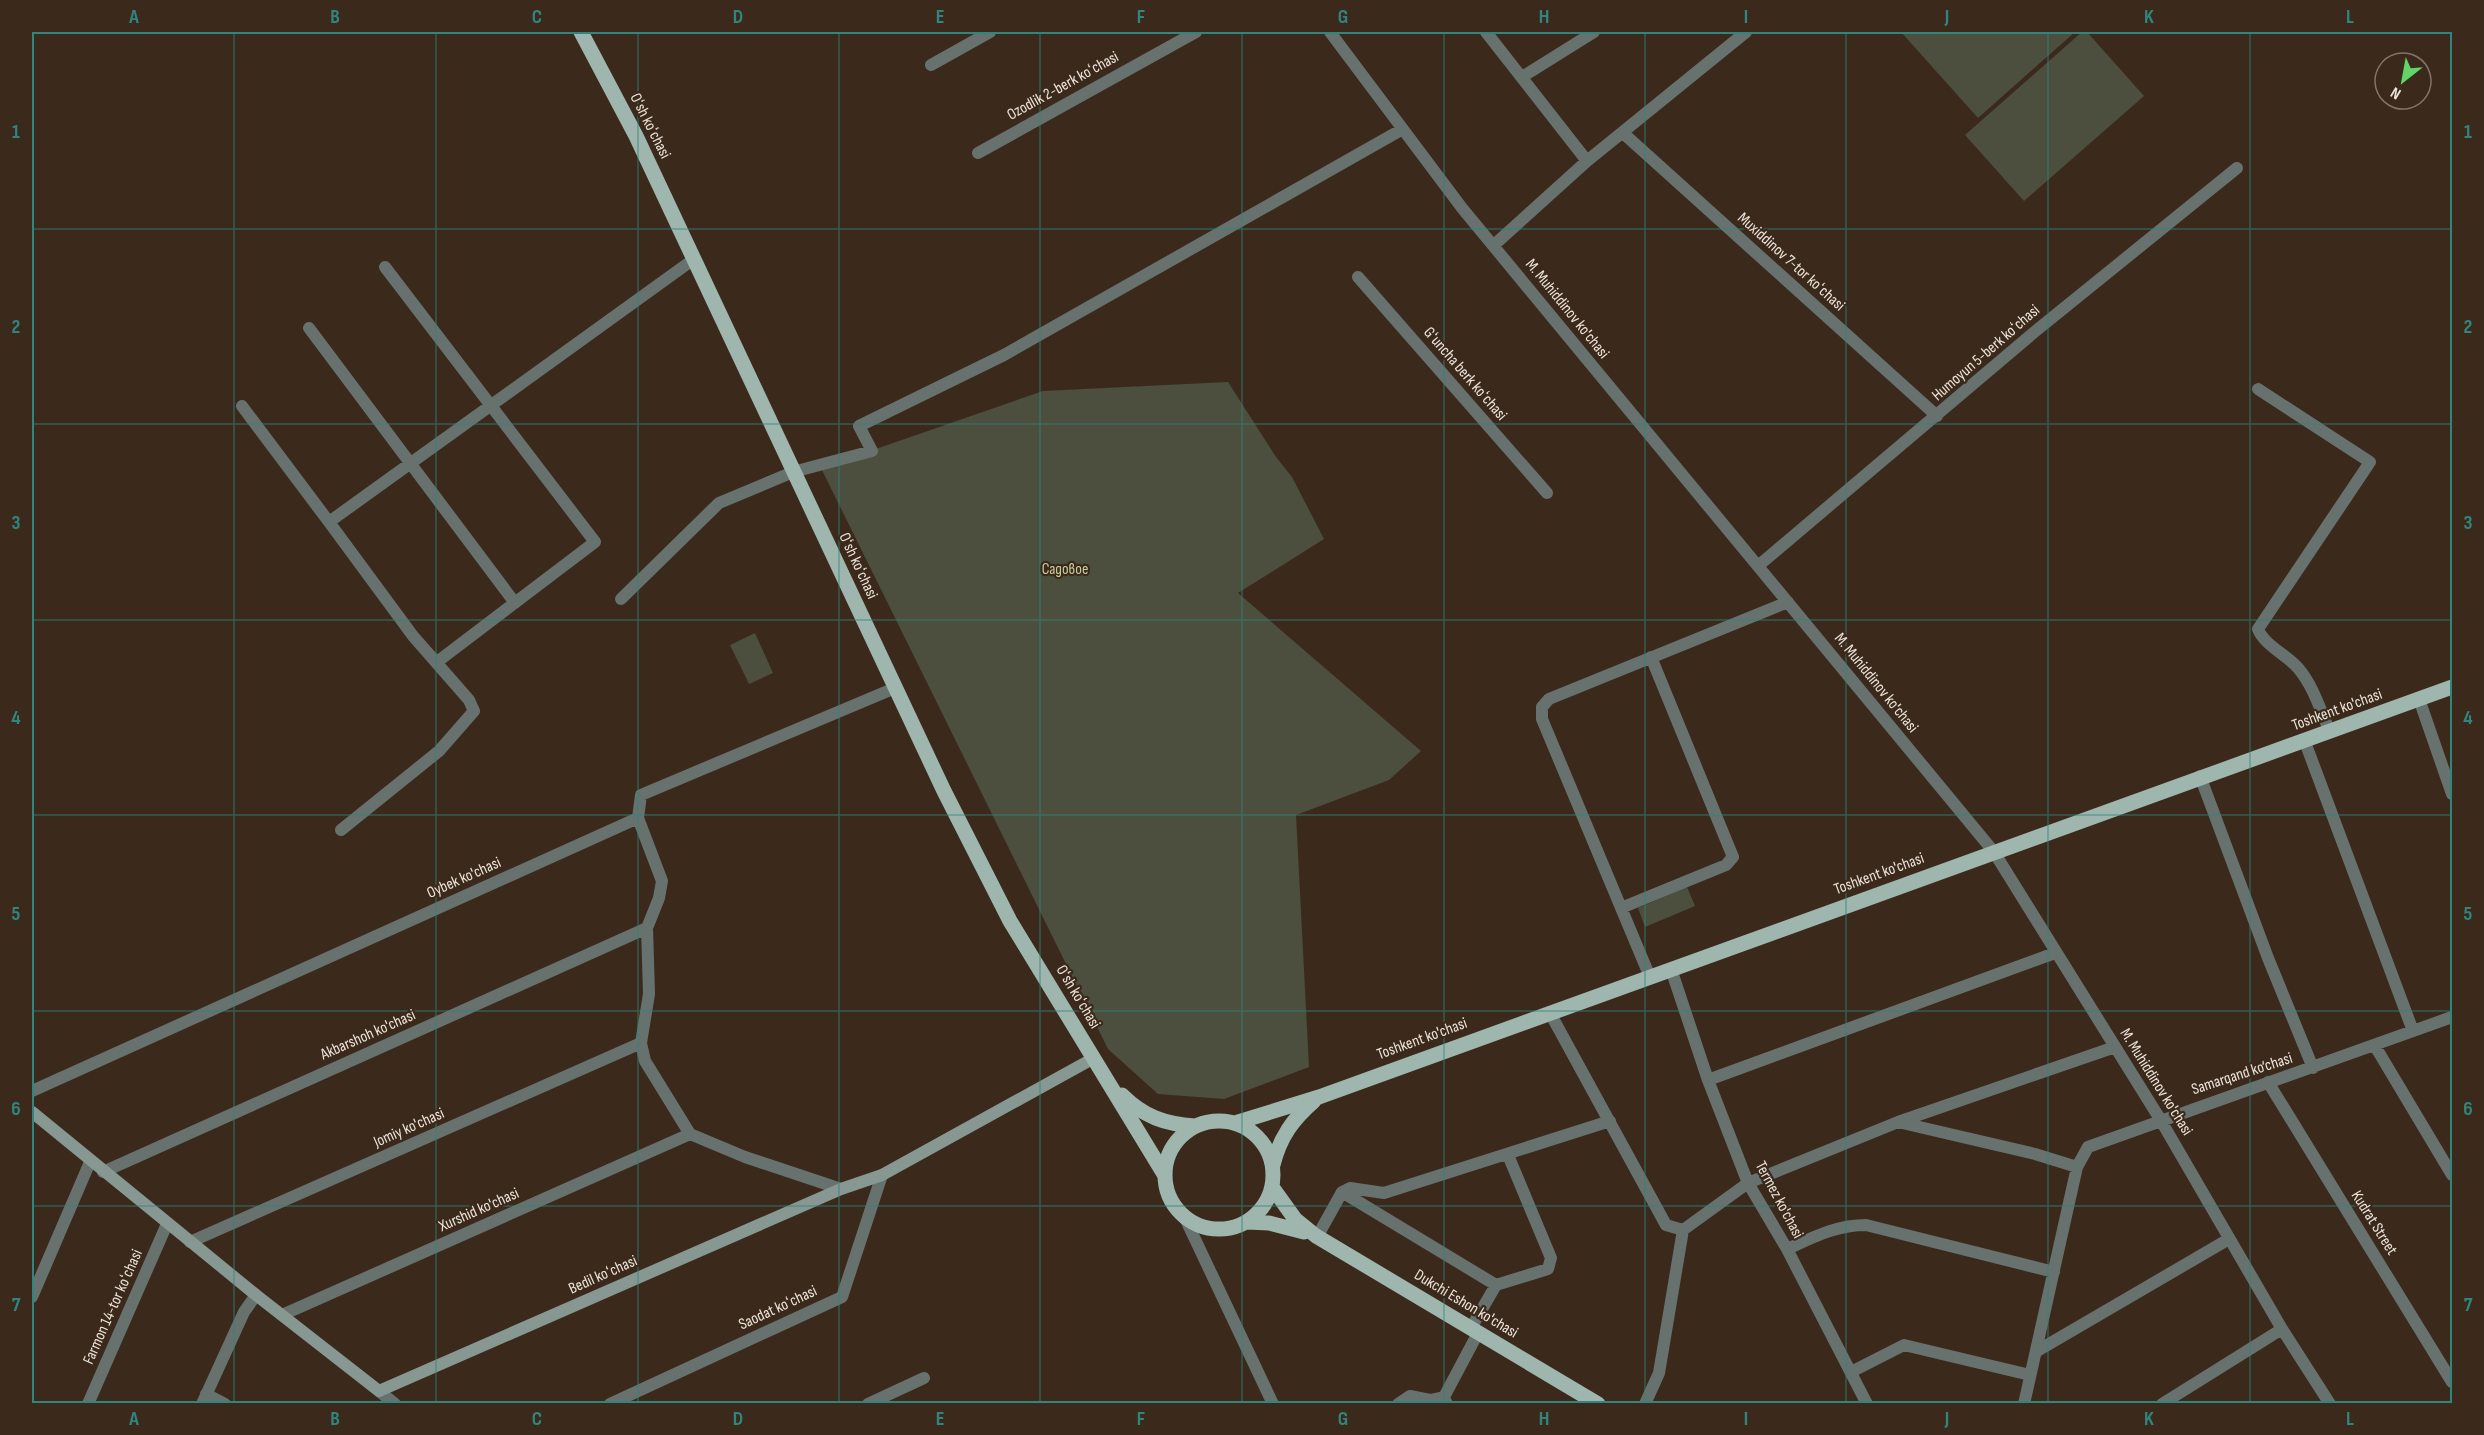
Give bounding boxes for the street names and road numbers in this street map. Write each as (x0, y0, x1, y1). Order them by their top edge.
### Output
street label: Ozodlik 2-berk koʻchasi (1004, 47, 1122, 125)
street label: Oʻsh koʻchasi (625, 90, 675, 162)
street label: Muxiddinov 7-tor koʻchasi (1733, 209, 1849, 315)
street label: M. Muhiddinov ko'chasi (1521, 255, 1613, 363)
street label: Humoyun 5-berk koʻchasi (1928, 301, 2044, 405)
street label: Gʻuncha berk koʻchasi (1419, 323, 1511, 425)
street label: Oʻsh koʻchasi (834, 530, 882, 602)
street label: M. Muhiddinov ko'chasi (1830, 629, 1922, 737)
street label: Toshkent ko'chasi (2289, 685, 2385, 735)
street label: Toshkent ko'chasi (1831, 849, 1927, 899)
street label: Oybek ko'chasi (424, 853, 504, 903)
street label: Oʻsh koʻchasi (1052, 962, 1104, 1032)
street label: Akbarshoh ko'chasi (317, 1006, 418, 1065)
street label: Toshkent ko'chasi (1374, 1014, 1470, 1064)
street label: M. Muhiddinov ko'chasi (2115, 1025, 2197, 1139)
street label: Samarqand ko‘chasi (2189, 1049, 2295, 1099)
street label: Jomiy ko'chasi (370, 1104, 447, 1152)
street label: Termez ko'chasi (1751, 1158, 1807, 1242)
street label: Xurshid ko'chasi (435, 1184, 522, 1236)
street label: Kudrat Street (2347, 1187, 2401, 1259)
street label: Farmon 14-tor koʻchasi (79, 1247, 147, 1367)
street label: Bedil koʻchasi (566, 1251, 640, 1299)
street label: Dukchi Eshon ko'chasi (1411, 1266, 1521, 1342)
street label: Saodat koʻchasi (736, 1282, 820, 1334)

